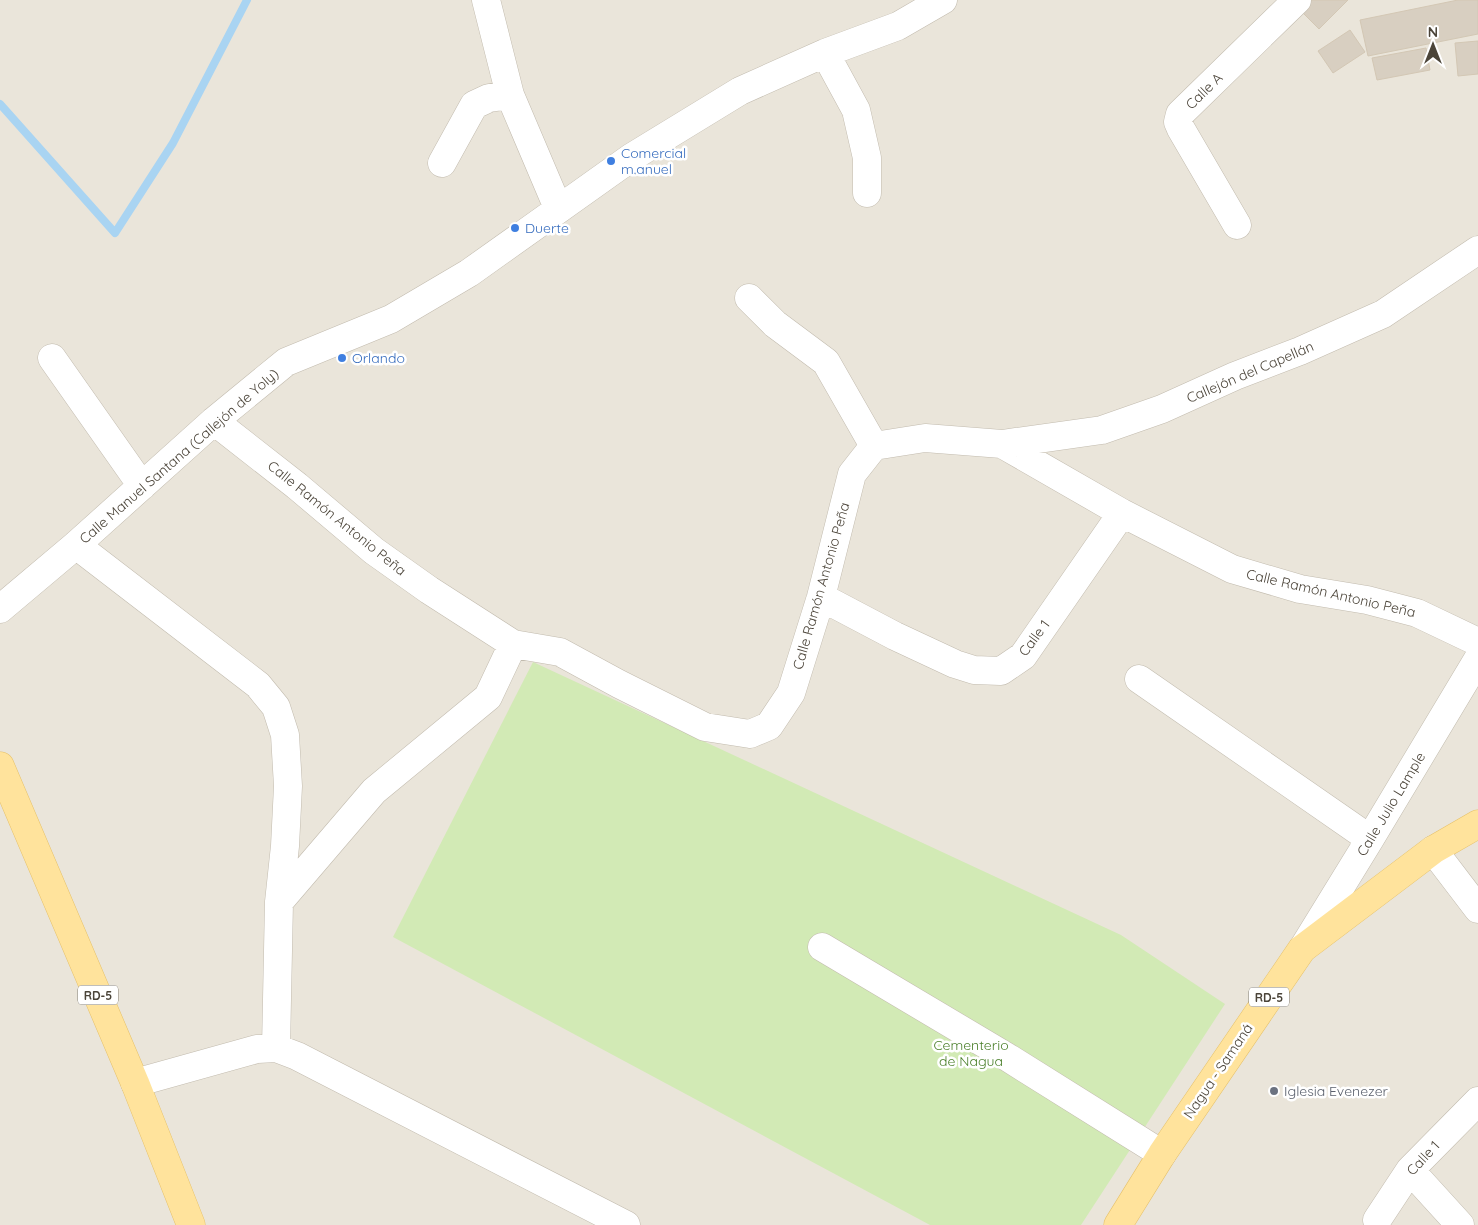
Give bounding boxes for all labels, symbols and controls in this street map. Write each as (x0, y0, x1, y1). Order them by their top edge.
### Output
north arrow (1408, 20, 1458, 70)
text: N (1428, 23, 1438, 41)
street label: Calle A (1182, 69, 1226, 113)
place label: Comercial m.anuel (621, 144, 686, 178)
marker: Comercial m.anuel (605, 155, 617, 167)
place label: Duerte (525, 219, 569, 237)
marker: Duerte (509, 222, 521, 234)
street label: Callejón del Capellán (1184, 337, 1316, 407)
place label: Orlando (352, 349, 405, 367)
marker: Orlando (336, 352, 348, 364)
street label: Calle Manuel Santana (Callejón de Yoly) (76, 365, 282, 547)
street label: Calle Ramón Antonio Peña (264, 457, 410, 579)
street label: Calle Ramón Antonio Peña (788, 500, 854, 672)
street label: Calle Ramón Antonio Peña (1245, 565, 1417, 621)
street label: Calle 1 (1015, 616, 1053, 660)
street label: Calle Julio Lample (1353, 749, 1429, 859)
road number: RD-5 (78, 986, 118, 1004)
road number: RD-5 (1249, 988, 1289, 1006)
street label: Nagua - Samaná (1179, 1020, 1257, 1122)
park label: Cementerio de Nagua (933, 1036, 1009, 1070)
place label: Iglesia Evenezer (1284, 1082, 1389, 1100)
marker: Iglesia Evenezer (1268, 1085, 1280, 1097)
street label: Calle 1 (1402, 1137, 1444, 1179)

